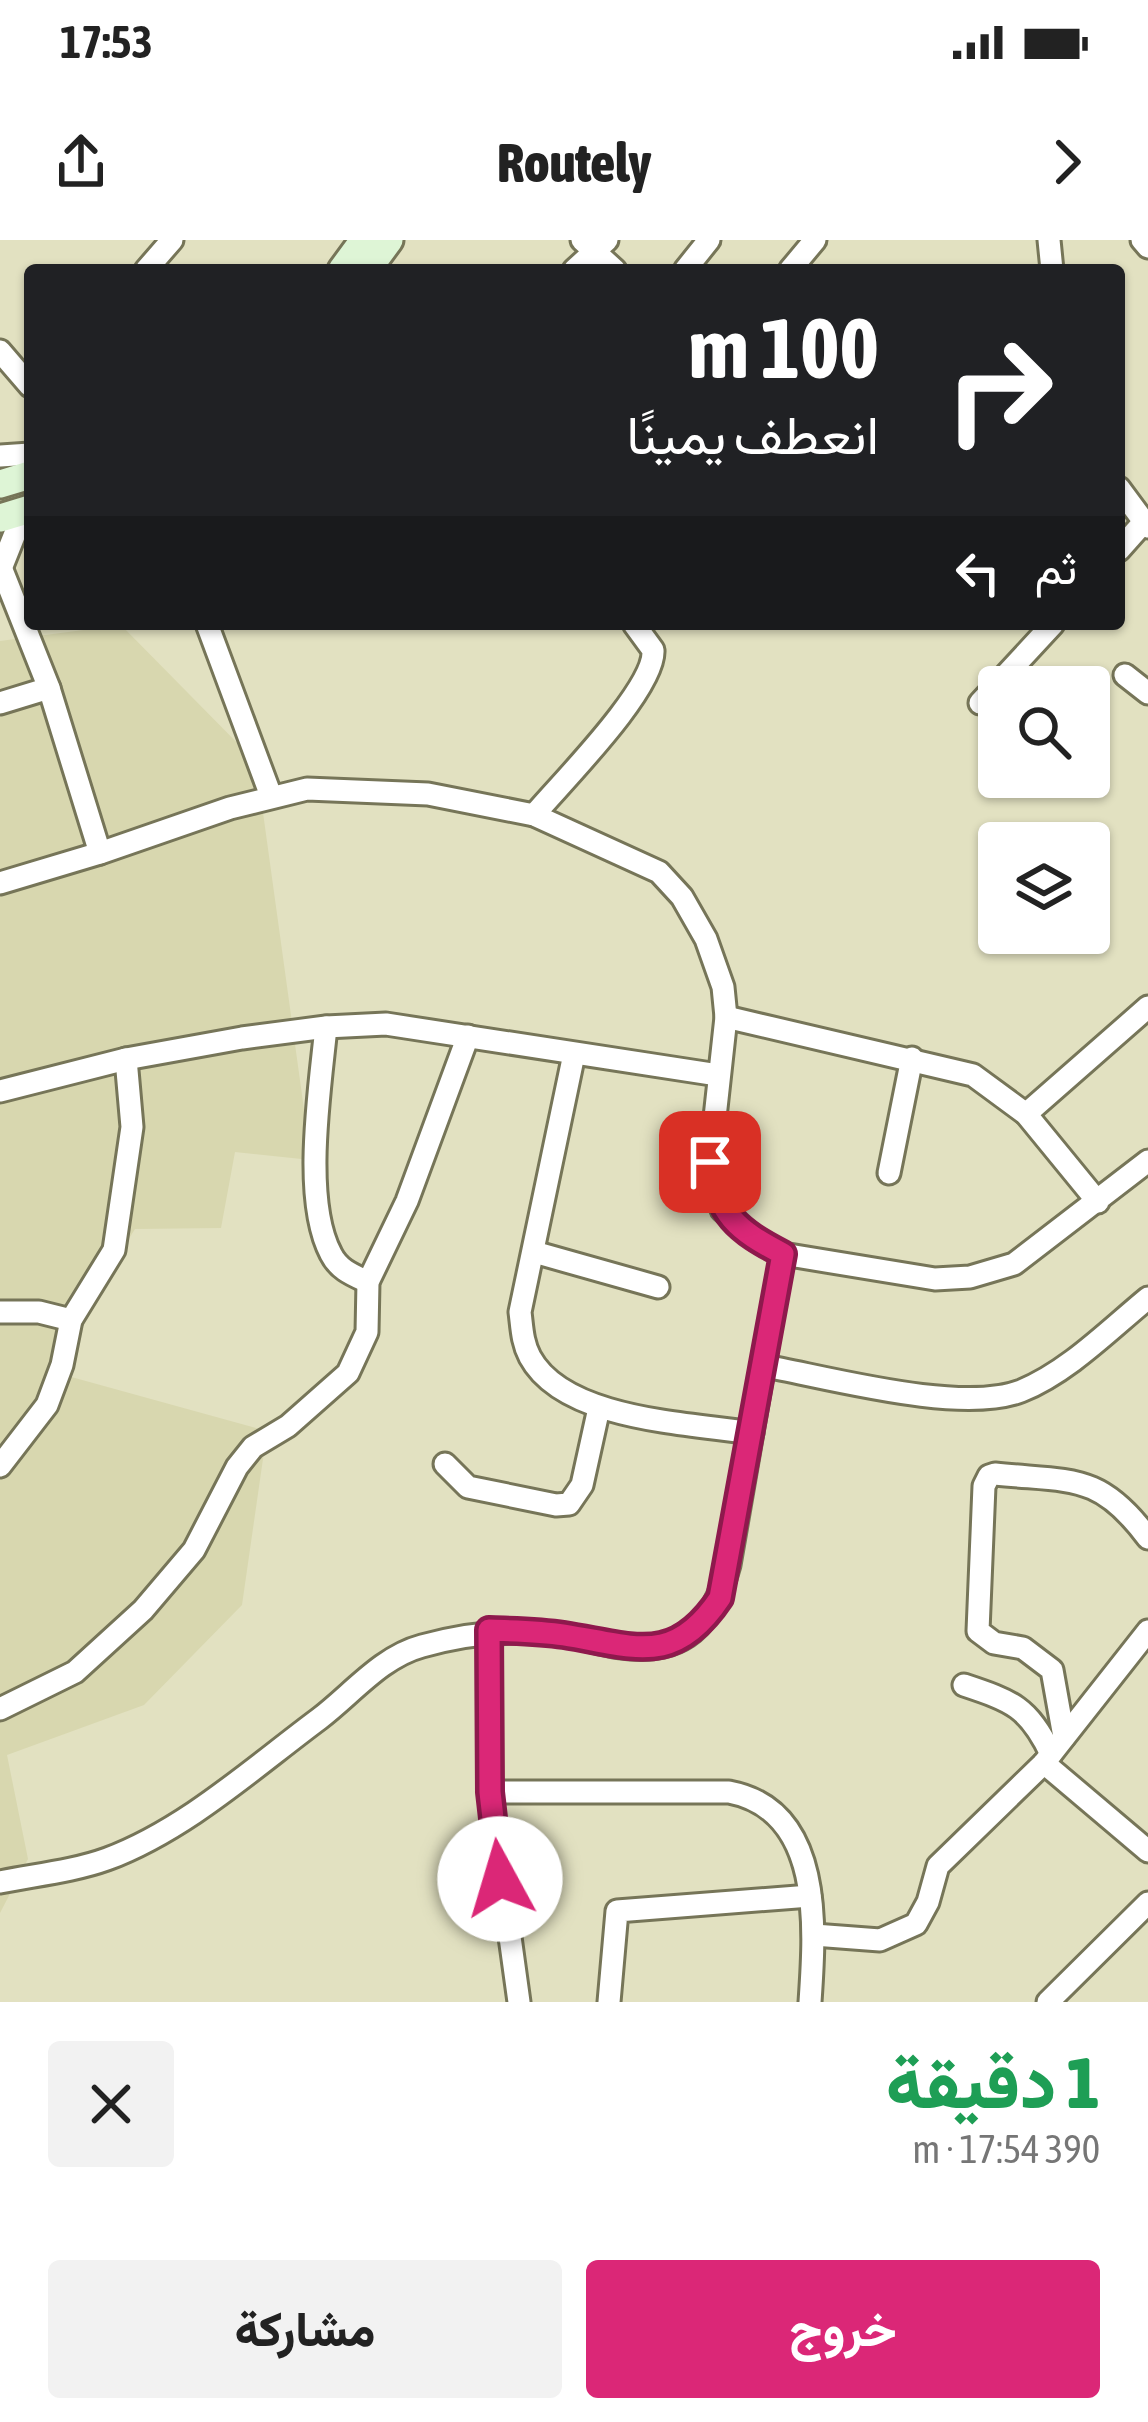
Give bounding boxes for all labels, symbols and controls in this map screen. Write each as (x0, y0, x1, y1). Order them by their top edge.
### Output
text: 17:53 (60, 16, 153, 68)
icon: share (48, 129, 114, 195)
icon: forward (1034, 129, 1100, 195)
text: Routely (497, 132, 651, 193)
text: 100 m (689, 300, 879, 396)
icon: right (921, 312, 1077, 468)
text: انعطف يمينًا (626, 404, 879, 465)
icon: left (945, 540, 1011, 606)
text: ثم (1035, 542, 1077, 594)
map controls (978, 666, 1110, 954)
button: search (978, 666, 1110, 798)
button: layers (978, 822, 1110, 954)
pin (659, 1111, 761, 1213)
icon: arrive (677, 1129, 743, 1195)
position arrow (437, 1816, 563, 1942)
button: close (48, 2041, 174, 2167)
text: 1 دقيقة (886, 2041, 1100, 2123)
text: 390 m · 17:54 (912, 2127, 1100, 2171)
button: مشاركة (48, 2260, 562, 2398)
button: خروج (586, 2260, 1100, 2398)

